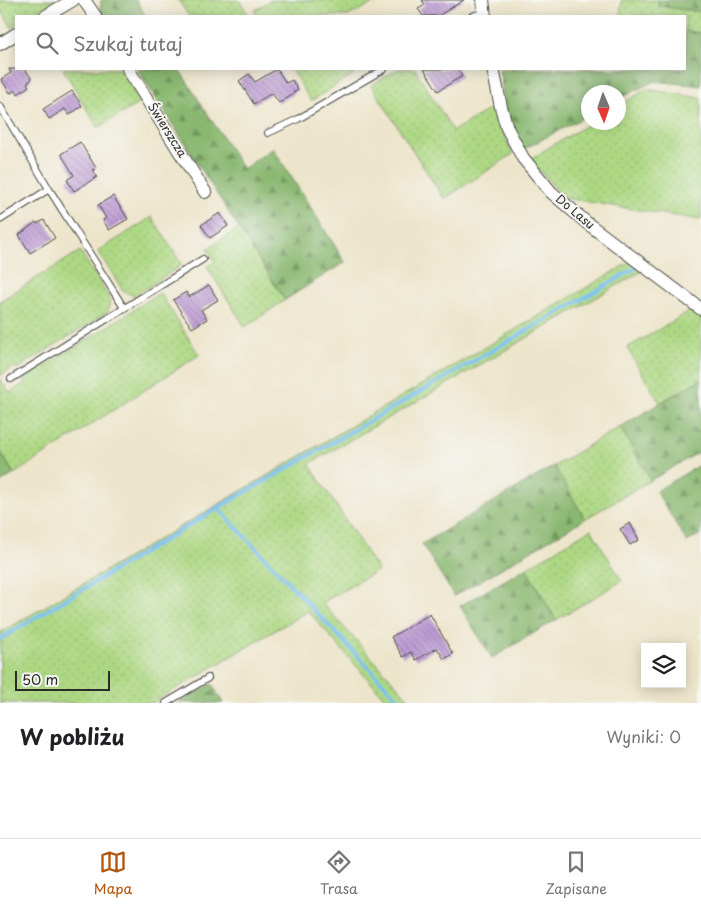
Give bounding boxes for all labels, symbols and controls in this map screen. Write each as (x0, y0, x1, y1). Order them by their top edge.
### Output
search box (15, 15, 686, 70)
icon: search (33, 29, 61, 57)
text: Szukaj tutaj (73, 29, 183, 57)
north arrow (581, 85, 626, 130)
street label: Świerszcza (144, 99, 192, 161)
street label: Do Lasu (552, 190, 599, 233)
map controls (641, 643, 686, 688)
button: layers (641, 643, 686, 688)
scale bar (15, 668, 110, 691)
text: 50 m (22, 669, 58, 690)
text: W pobliżu (20, 720, 125, 752)
text: Wyniki: 0 (607, 724, 681, 748)
tab: Mapa (94, 848, 132, 899)
tab: Trasa (320, 848, 358, 899)
tab: Zapisane (546, 848, 607, 899)

